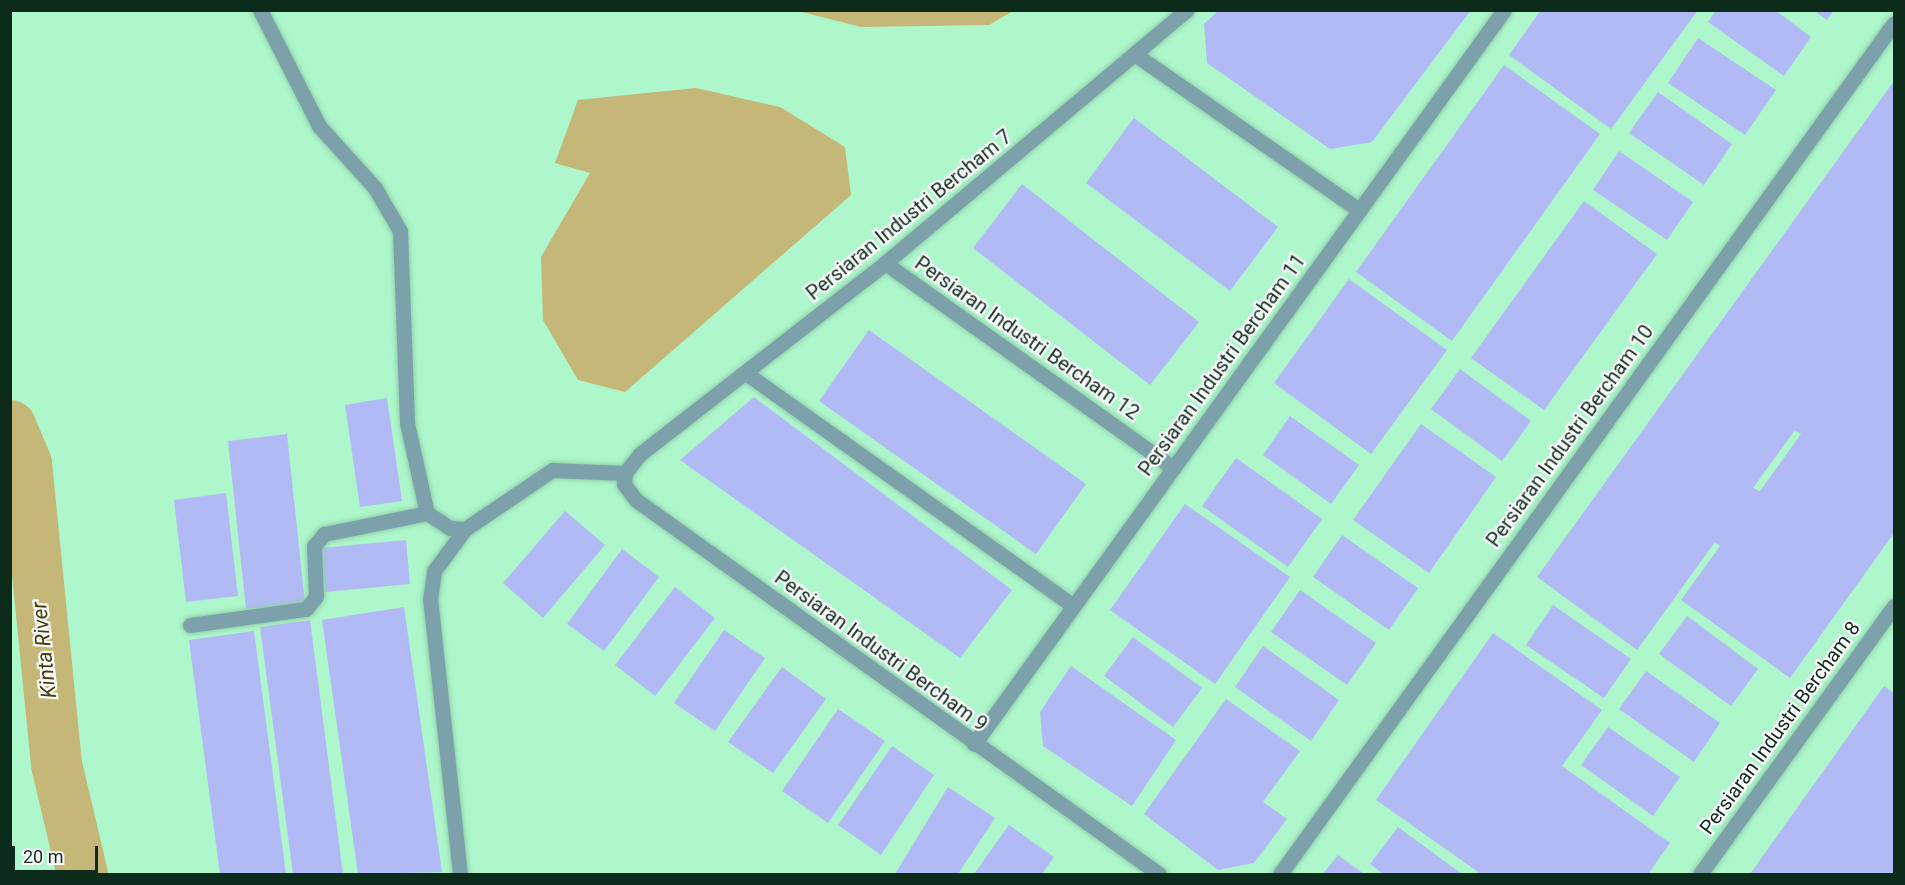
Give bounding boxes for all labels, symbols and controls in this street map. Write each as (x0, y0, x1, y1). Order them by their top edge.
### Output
street label: Persiaran Industri Bercham 7 (801, 125, 1017, 305)
street label: Persiaran Industri Bercham 11 (1133, 249, 1311, 481)
street label: Persiaran Industri Bercham 12 (910, 251, 1144, 425)
street label: Persiaran Industri Bercham 10 (1481, 320, 1659, 552)
street label: Persiaran Industri Bercham 9 (770, 566, 992, 736)
water label: Kinta River (26, 601, 62, 699)
street label: Persiaran Industri Bercham 8 (1695, 617, 1865, 839)
scale bar (15, 834, 100, 872)
text: 20 m (23, 846, 63, 867)

